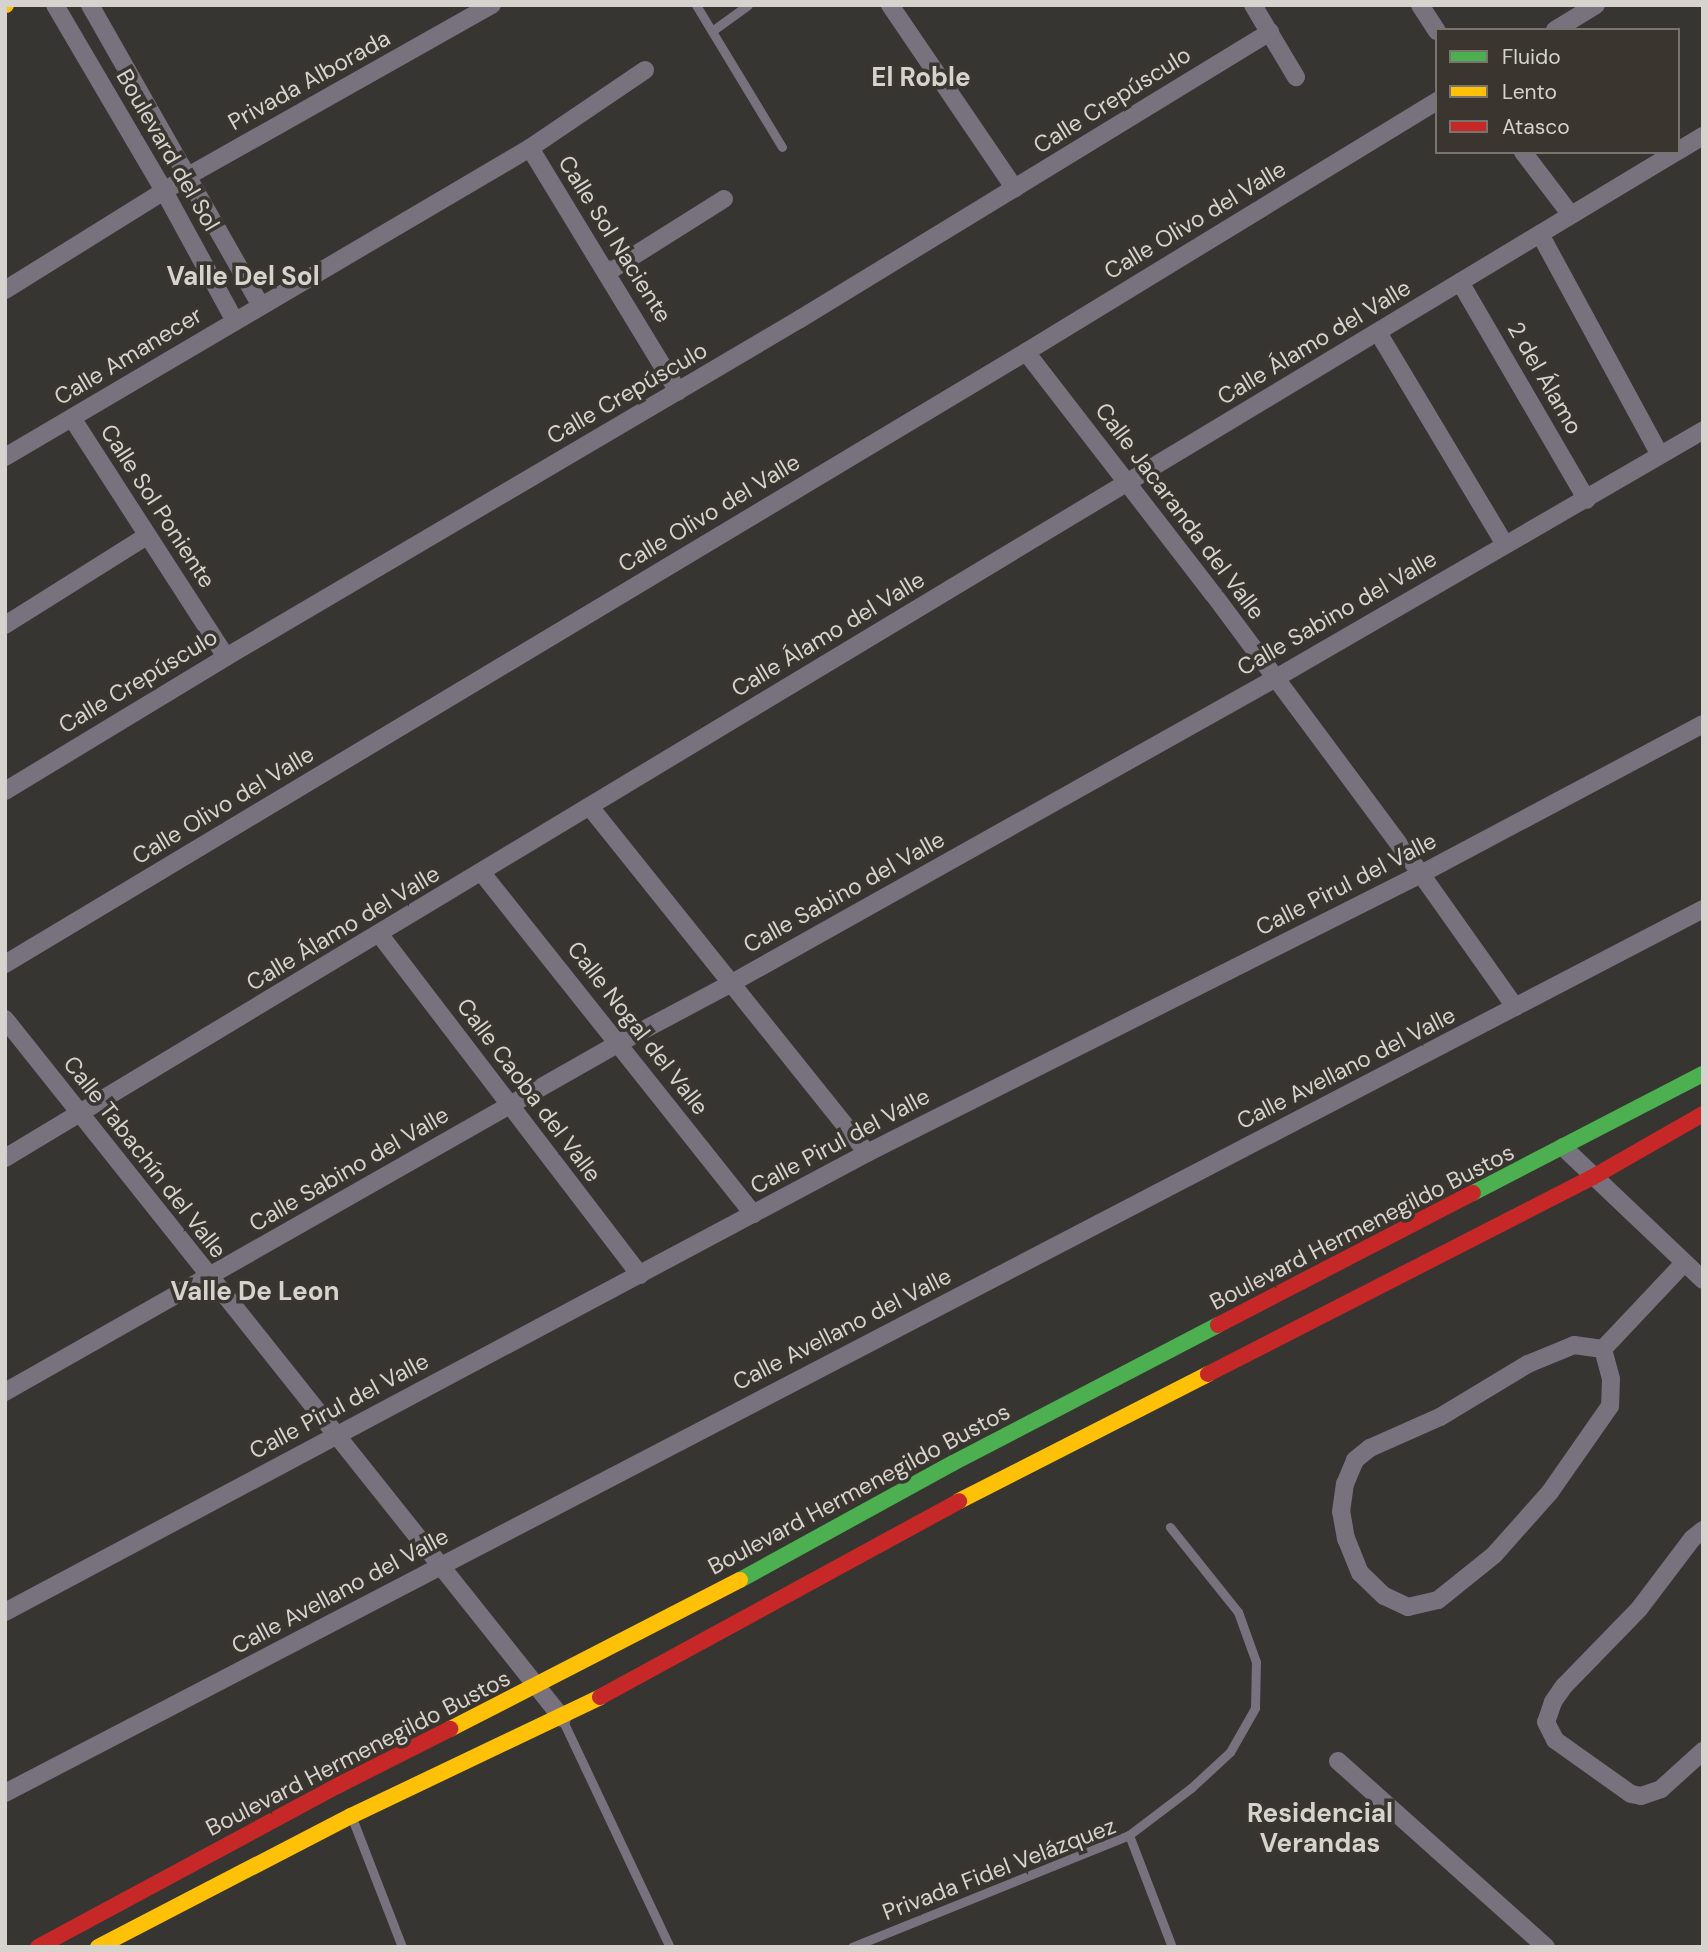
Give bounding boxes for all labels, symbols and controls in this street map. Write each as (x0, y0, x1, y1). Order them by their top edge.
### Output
street label: Privada Alborada (223, 24, 395, 136)
legend (1435, 28, 1680, 154)
street label: Calle Crepúsculo (1028, 41, 1196, 159)
text: Fluido (1502, 43, 1561, 71)
district label: El Roble (871, 62, 971, 94)
street label: Boulevard del Sol (111, 64, 225, 236)
text: Lento (1502, 78, 1557, 106)
text: Atasco (1502, 113, 1570, 141)
street label: Calle Sol Naciente (552, 150, 678, 328)
street label: Calle Olivo del Valle (1099, 155, 1291, 285)
district label: Valle Del Sol (166, 261, 320, 293)
street label: Calle Álamo del Valle (1212, 273, 1416, 411)
street label: Calle Amanecer (49, 301, 207, 411)
street label: 2 del Álamo (1502, 317, 1588, 439)
street label: Calle Crepúsculo (542, 336, 712, 450)
street label: Calle Jacaranda del Valle (1090, 397, 1270, 625)
street label: Calle Sol Poniente (95, 419, 221, 593)
street label: Calle Olivo del Valle (613, 448, 805, 578)
street label: Calle Sabino del Valle (1232, 545, 1442, 681)
street label: Calle Álamo del Valle (726, 565, 930, 703)
street label: Calle Crepúsculo (54, 623, 222, 739)
street label: Calle Olivo del Valle (127, 740, 319, 870)
street label: Calle Sabino del Valle (739, 825, 949, 959)
street label: Calle Pirul del Valle (1251, 827, 1441, 941)
street label: Calle Álamo del Valle (241, 859, 445, 997)
street label: Calle Nogal del Valle (562, 936, 714, 1120)
street label: Calle Caoba del Valle (451, 993, 607, 1187)
street label: Calle Avellano del Valle (1232, 1001, 1460, 1135)
street label: Calle Tabachín del Valle (58, 1051, 232, 1263)
street label: Calle Pirul del Valle (746, 1082, 934, 1200)
street label: Calle Sabino del Valle (244, 1101, 454, 1237)
street label: Boulevard Hermenegildo Bustos (1205, 1138, 1519, 1316)
street label: Calle Avellano del Valle (728, 1262, 956, 1396)
district label: Valle De Leon (170, 1276, 340, 1308)
street label: Calle Pirul del Valle (245, 1347, 433, 1465)
street label: Boulevard Hermenegildo Bustos (703, 1398, 1015, 1580)
street label: Calle Avellano del Valle (227, 1522, 453, 1660)
street label: Boulevard Hermenegildo Bustos (201, 1664, 515, 1842)
district label: Residencial Verandas (1247, 1798, 1393, 1860)
street label: Privada Fidel Velázquez (879, 1812, 1119, 1926)

